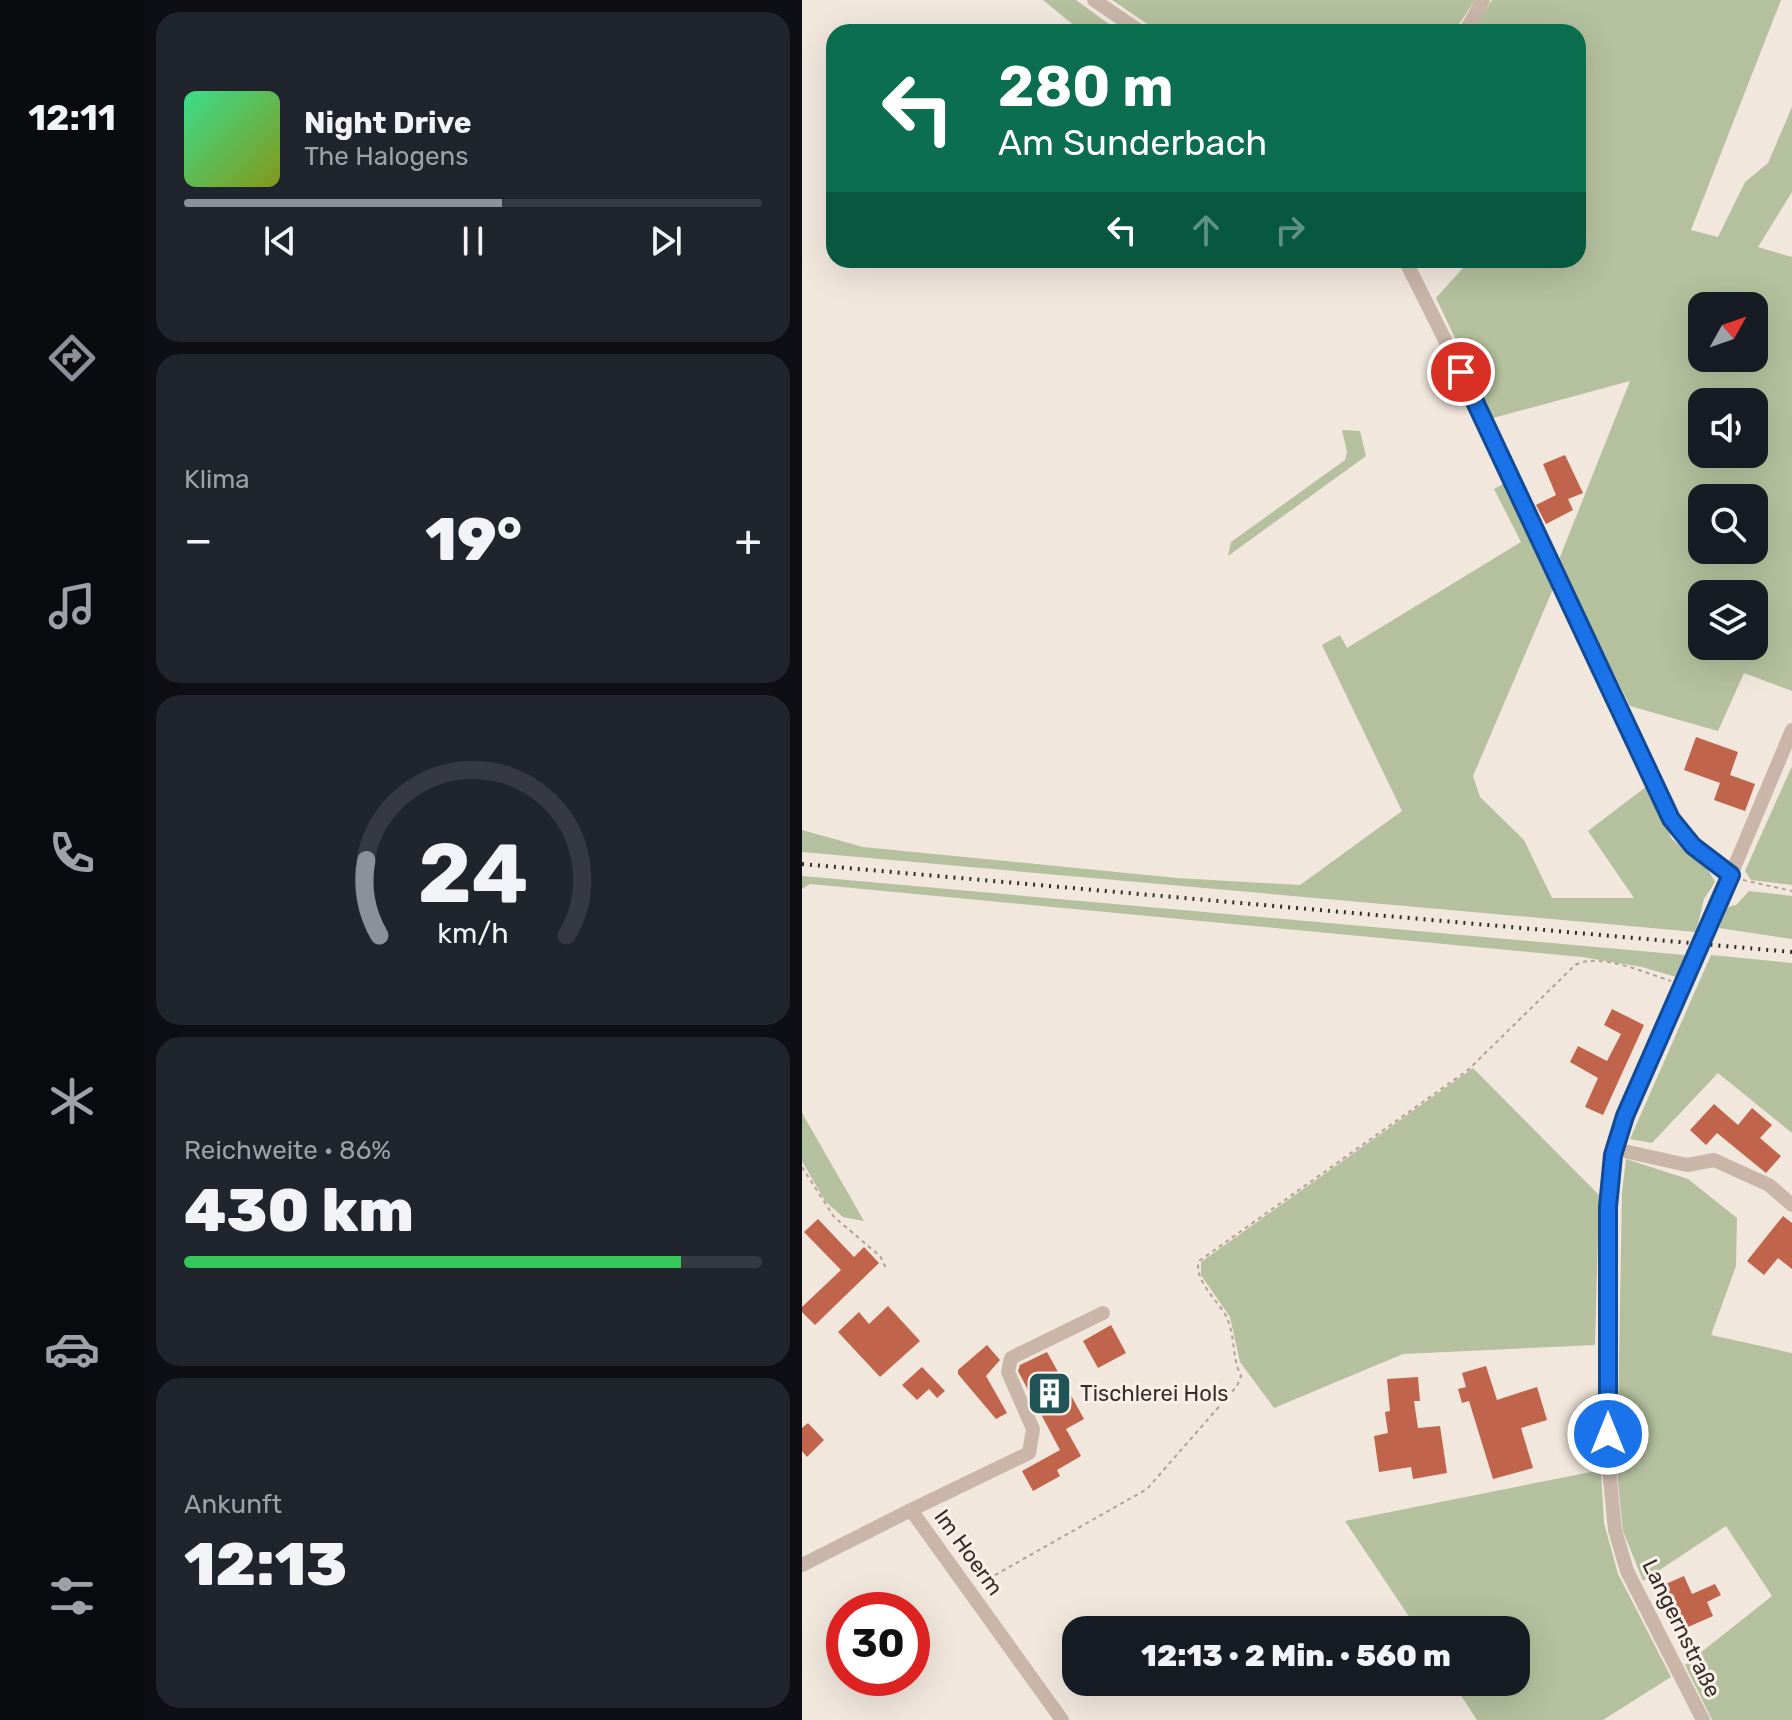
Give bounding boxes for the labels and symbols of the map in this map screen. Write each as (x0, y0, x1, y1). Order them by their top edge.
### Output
north arrow (1688, 292, 1768, 372)
pin (1427, 338, 1495, 406)
building icon: Tischlerei Hols (1025, 1369, 1073, 1417)
place label: Tischlerei Hols (1080, 1380, 1229, 1407)
position arrow (1566, 1392, 1650, 1476)
street label: Im Hoerm (928, 1504, 1009, 1600)
street label: Langernstraße (1636, 1555, 1727, 1702)
speed limit sign: 30 (826, 1592, 930, 1696)

